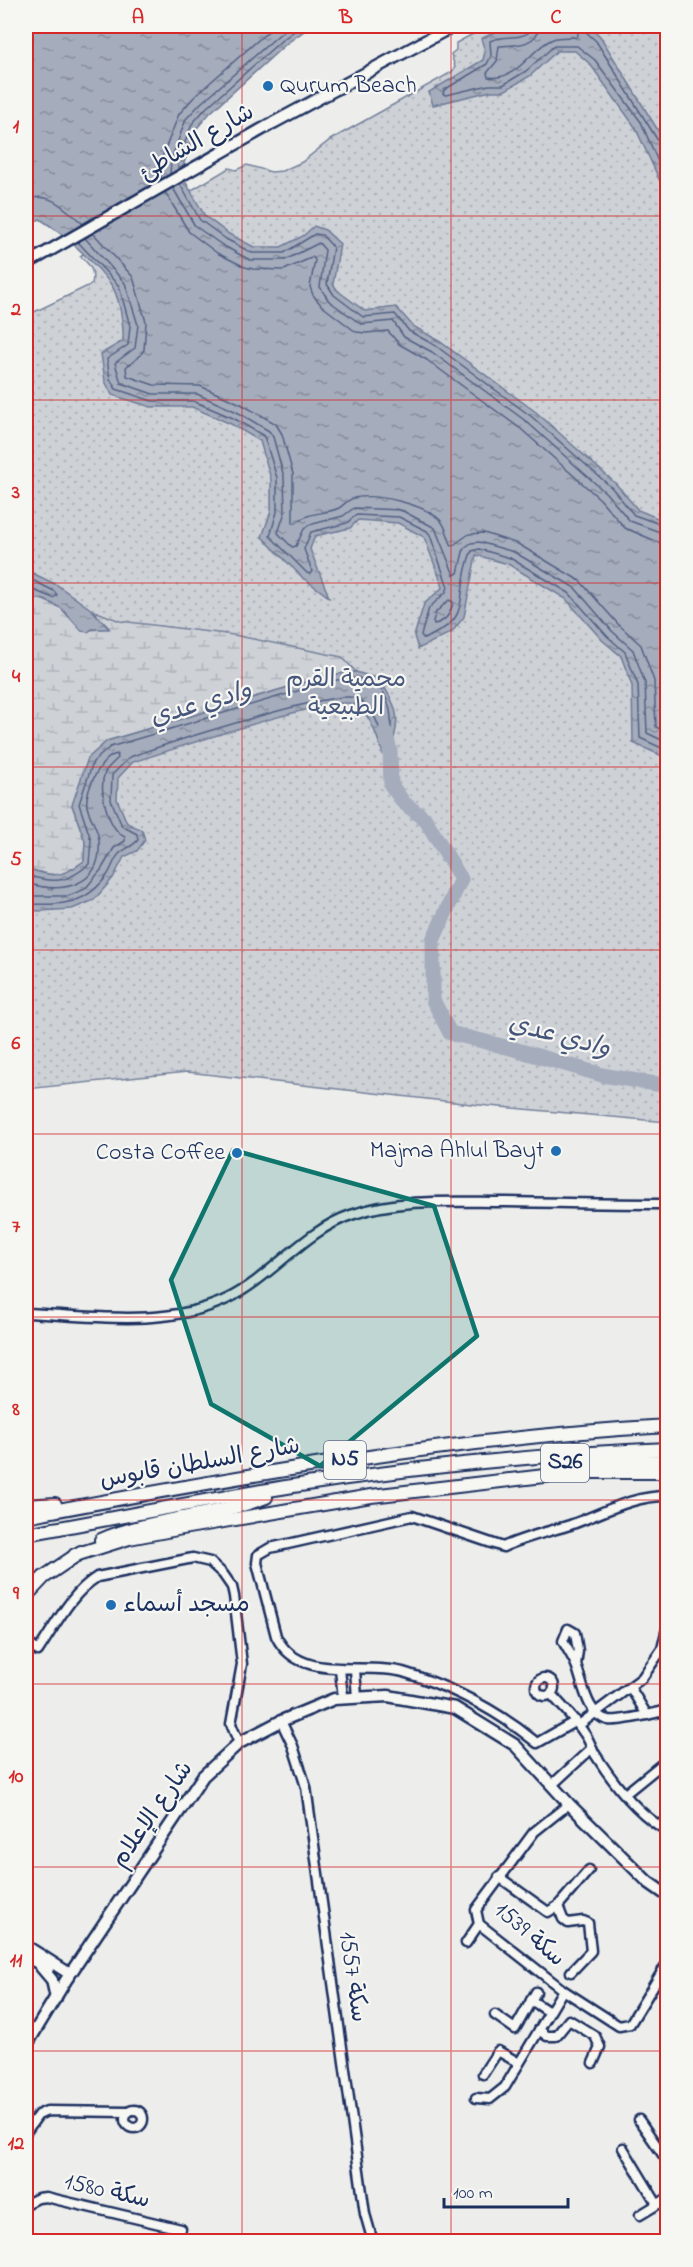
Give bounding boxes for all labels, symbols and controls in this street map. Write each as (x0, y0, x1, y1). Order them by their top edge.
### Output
text: A (132, 4, 144, 33)
text: B (338, 4, 353, 33)
text: C (551, 4, 562, 33)
place label: Qurum Beach (280, 69, 417, 104)
marker: Qurum Beach (261, 79, 275, 93)
street label: شارع الشاطئ (133, 96, 261, 190)
text: 1 (13, 113, 20, 142)
text: 2 (10, 296, 21, 325)
text: 3 (11, 479, 20, 508)
text: 4 (12, 663, 21, 692)
park label: محمية القرم الطبيعية (286, 663, 406, 726)
water label: وادي عدي (146, 672, 256, 738)
text: 5 (10, 846, 22, 875)
water label: وادي عدي (504, 1005, 614, 1069)
text: 6 (12, 1030, 21, 1059)
place label: Majma Ahlul Bayt (370, 1134, 544, 1170)
place label: Costa Coffee (96, 1136, 225, 1171)
marker: Majma Ahlul Bayt (549, 1144, 563, 1158)
marker: Costa Coffee (230, 1146, 244, 1160)
text: 7 (12, 1213, 21, 1242)
text: 8 (11, 1396, 20, 1425)
street label: شارع السلطان قابوس (97, 1429, 303, 1499)
road number: N5 (324, 1441, 366, 1479)
road number: S26 (541, 1444, 589, 1482)
text: 9 (12, 1580, 20, 1609)
place label: مسجد أسماء (123, 1588, 250, 1623)
marker: مسجد أسماء (104, 1598, 118, 1612)
street label: شارع الإعلام (103, 1754, 203, 1876)
text: 10 (9, 1763, 24, 1792)
street label: سكة 1539 (486, 1894, 572, 1976)
street label: سكة 1557 (328, 1930, 376, 2024)
text: 11 (10, 1947, 23, 1976)
text: 12 (8, 2130, 24, 2159)
street label: سكة 1580 (61, 2165, 153, 2219)
scale bar (444, 2171, 568, 2209)
text: 100 m (453, 2181, 493, 2207)

